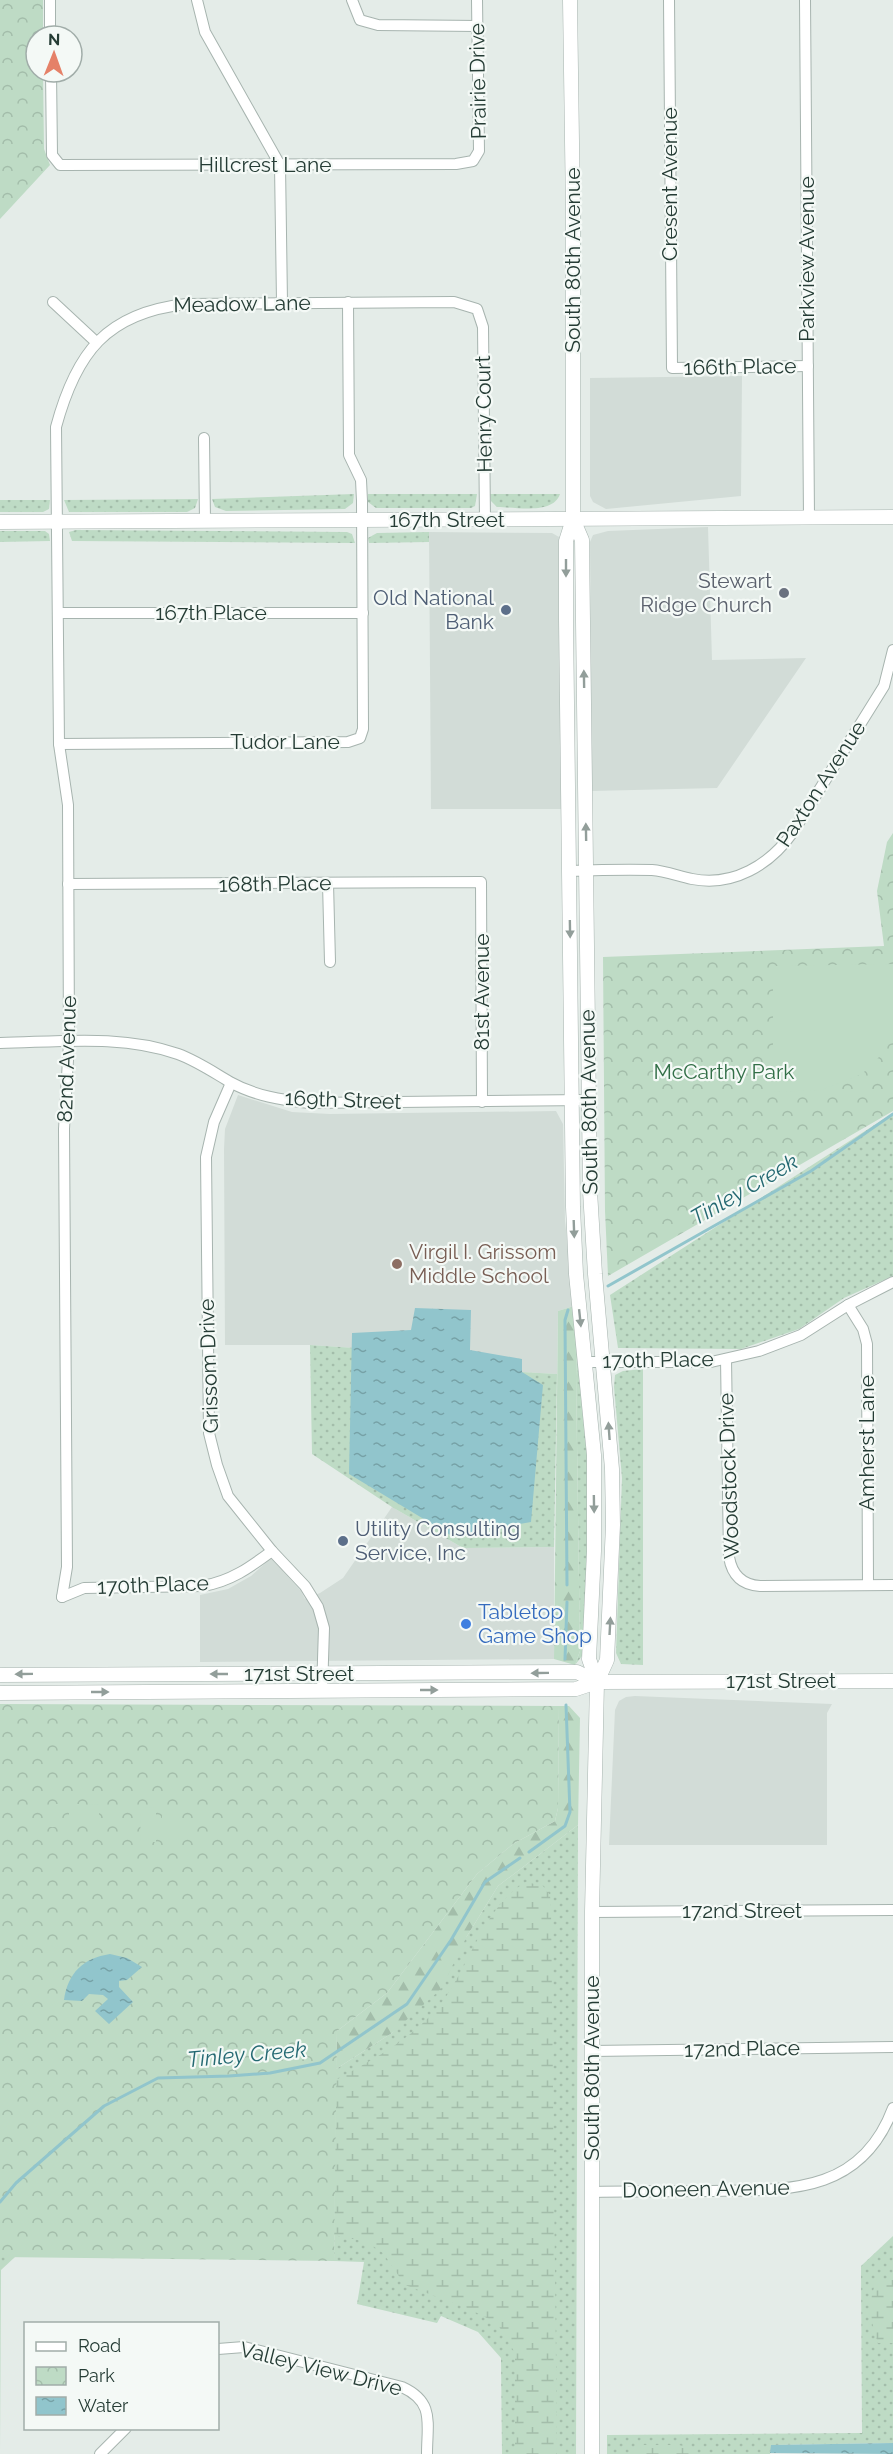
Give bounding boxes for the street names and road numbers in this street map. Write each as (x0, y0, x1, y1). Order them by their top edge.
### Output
street label: Prairie Drive (464, 23, 491, 139)
street label: Cresent Avenue (657, 107, 682, 261)
street label: Hillcrest Lane (198, 152, 332, 177)
street label: South 80th Avenue (560, 167, 585, 353)
street label: Parkview Avenue (794, 176, 819, 342)
street label: Meadow Lane (173, 290, 311, 317)
street label: 166th Place (683, 353, 797, 380)
street label: Henry Court (470, 355, 497, 473)
street label: 167th Street (389, 507, 505, 532)
street label: 167th Place (155, 600, 267, 625)
street label: Paxton Avenue (771, 716, 871, 851)
street label: Tudor Lane (230, 729, 340, 754)
street label: 168th Place (218, 870, 332, 897)
street label: 81st Avenue (469, 933, 494, 1051)
street label: 82nd Avenue (52, 995, 81, 1123)
street label: South 80th Avenue (574, 1009, 603, 1195)
street label: 169th Street (284, 1085, 402, 1114)
street label: Grissom Drive (194, 1298, 223, 1434)
street label: 170th Place (602, 1346, 714, 1373)
street label: Amherst Lane (854, 1375, 879, 1511)
street label: Woodstock Drive (713, 1393, 744, 1560)
street label: 170th Place (97, 1570, 209, 1599)
street label: 171st Street (244, 1661, 354, 1686)
street label: 171st Street (726, 1668, 836, 1693)
street label: 172nd Street (682, 1898, 802, 1923)
street label: South 80th Avenue (579, 1975, 604, 2161)
street label: 172nd Place (684, 2035, 800, 2062)
street label: Dooneen Avenue (622, 2175, 790, 2202)
street label: Valley View Drive (237, 2336, 405, 2401)

